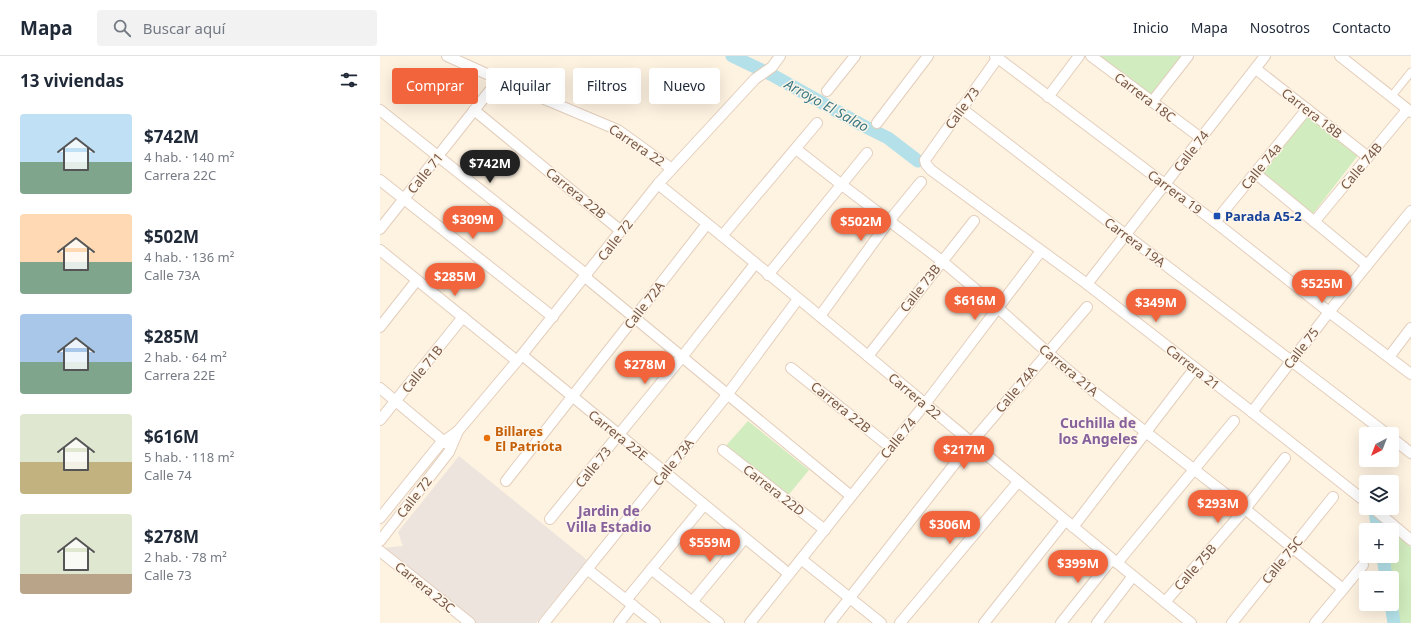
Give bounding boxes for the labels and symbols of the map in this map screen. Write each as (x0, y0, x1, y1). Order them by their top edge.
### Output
street label: Carrera 18C (1111, 68, 1179, 126)
water label: Arroyo El Salao (781, 74, 873, 136)
street label: Calle 73 (941, 83, 983, 133)
street label: Carrera 18B (1278, 84, 1346, 142)
street label: Carrera 22 (605, 120, 669, 170)
street label: Calle 74 (1169, 126, 1213, 175)
street label: Calle 74a (1237, 139, 1285, 193)
street label: Calle 74B (1336, 139, 1386, 193)
street label: Calle 71 (403, 149, 447, 197)
pin: $742M (462, 150, 518, 184)
street label: Carrera 22B (542, 163, 610, 223)
street label: Carrera 19 (1144, 166, 1206, 218)
pin: $309M (445, 206, 501, 240)
place label: Parada A5-2 (1225, 207, 1302, 225)
pin: $502M (833, 208, 889, 242)
marker: Parada A5-2 (1212, 211, 1222, 221)
street label: Carrera 19A (1101, 213, 1170, 271)
street label: Calle 72 (593, 216, 637, 264)
street label: Calle 73B (896, 260, 944, 316)
pin: $285M (427, 263, 483, 297)
pin: $525M (1294, 270, 1350, 304)
street label: Calle 72A (620, 277, 669, 333)
pin: $616M (947, 287, 1003, 321)
pin: $349M (1128, 289, 1184, 323)
street label: Calle 75 (1279, 324, 1323, 372)
street label: Carrera 21A (1036, 340, 1103, 401)
street label: Carrera 21 (1162, 340, 1224, 394)
street label: Calle 71B (397, 341, 447, 397)
pin: $278M (617, 351, 673, 385)
street label: Calle 74A (991, 361, 1041, 416)
street label: Carrera 22 (885, 369, 945, 423)
street label: Carrera 22B (807, 377, 875, 437)
street label: Carrera 22E (585, 406, 651, 464)
street label: Calle 74 (876, 413, 920, 462)
district label: Cuchilla de los Angeles (1058, 413, 1138, 448)
place label: Billares El Patriota (495, 422, 562, 455)
north arrow (1359, 427, 1399, 467)
marker: Billares El Patriota (482, 433, 492, 443)
street label: Calle 73A (648, 434, 698, 489)
pin: $217M (936, 436, 992, 470)
street label: Calle 73 (571, 443, 615, 491)
street label: Carrera 22D (740, 460, 808, 520)
street label: Calle 72 (392, 473, 436, 521)
pin: $293M (1190, 490, 1246, 524)
district label: Jardin de Villa Estadio (567, 501, 652, 536)
pin: $306M (922, 511, 978, 545)
pin: $559M (682, 529, 738, 563)
street label: Calle 75C (1257, 533, 1307, 587)
street label: Calle 75B (1170, 540, 1220, 594)
pin: $399M (1050, 550, 1106, 584)
street label: Carrera 23C (391, 557, 459, 617)

